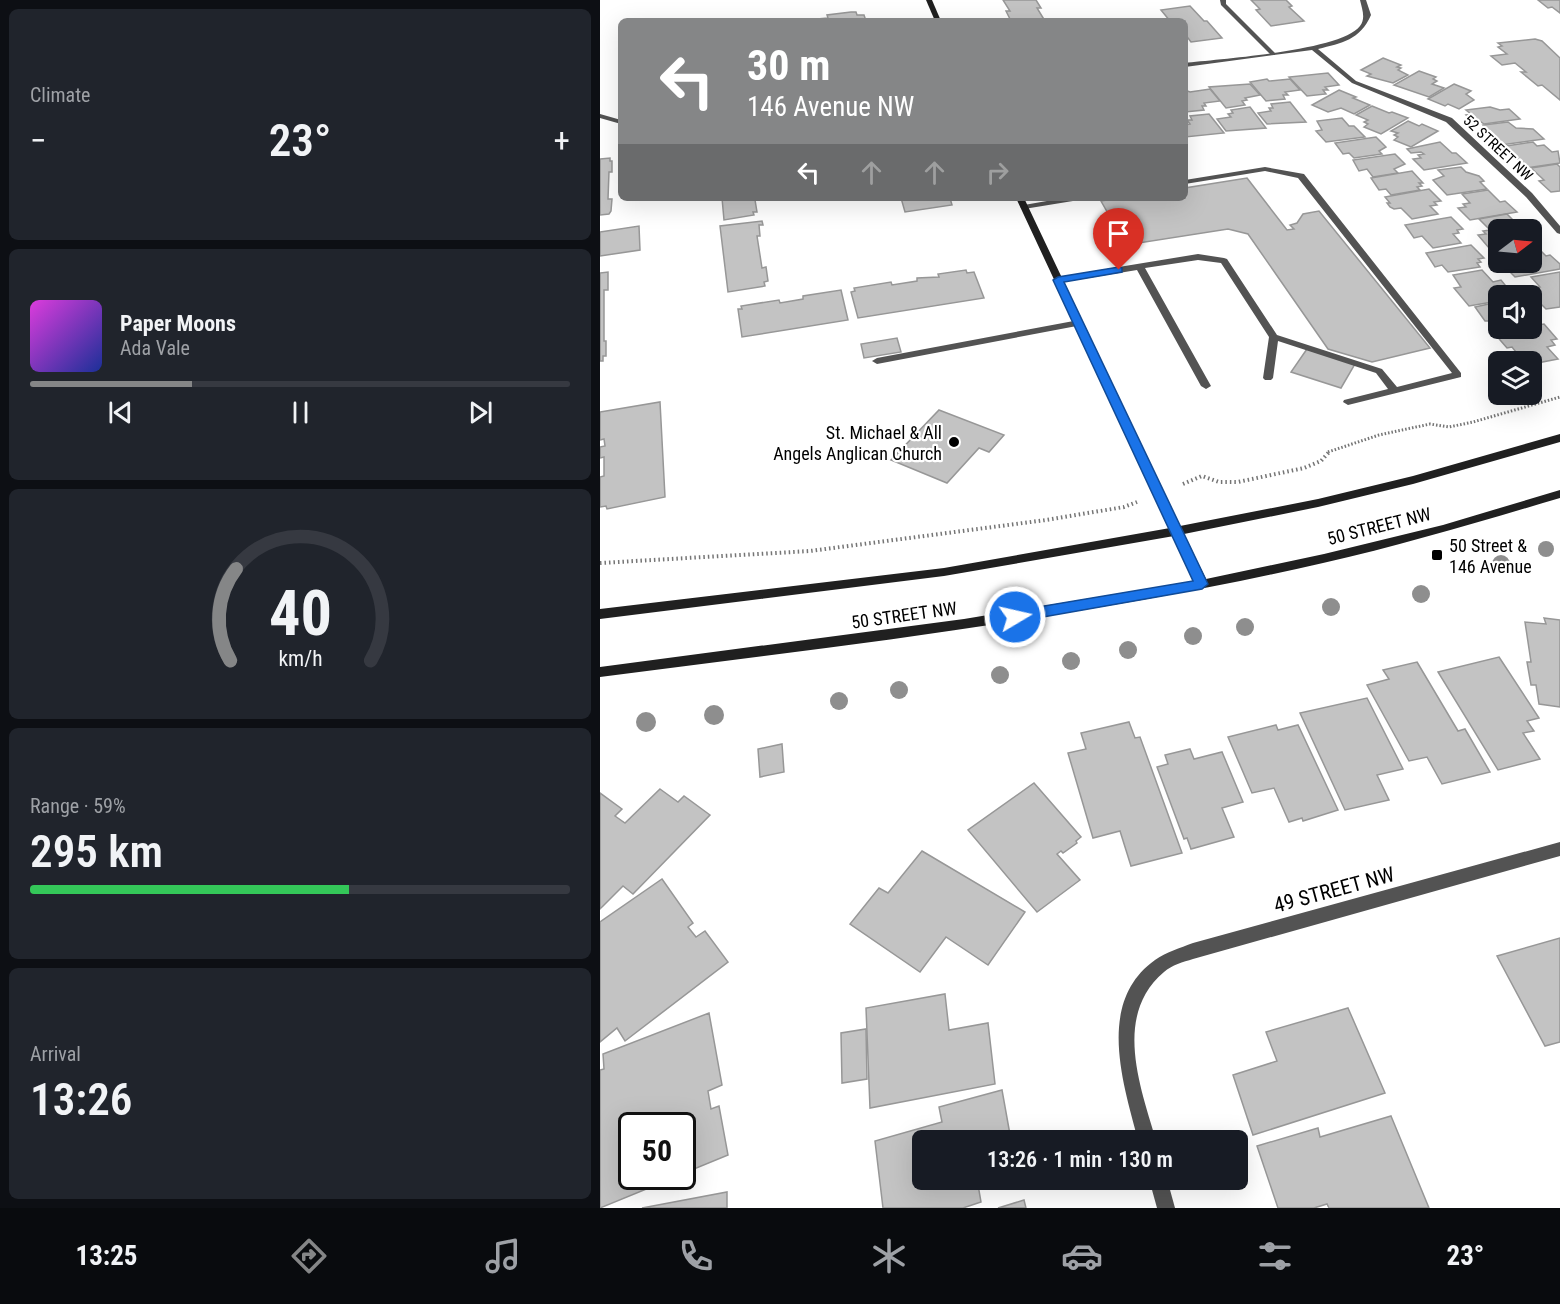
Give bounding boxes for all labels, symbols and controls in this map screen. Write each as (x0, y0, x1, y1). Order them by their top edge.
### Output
text: 30 m (747, 41, 830, 90)
icon: left (648, 42, 726, 120)
text: Climate (30, 83, 90, 107)
text: 146 Avenue NW (747, 91, 914, 123)
street label: 52 STREET NW (1459, 111, 1537, 185)
text: 23° (269, 114, 331, 167)
text: − (30, 121, 47, 160)
text: + (554, 121, 570, 160)
icon: left (792, 156, 825, 189)
icon: ahead (855, 156, 888, 189)
icon: ahead (918, 156, 951, 189)
icon: right (981, 156, 1014, 189)
pin (1093, 208, 1144, 270)
icon: arrive (1102, 217, 1135, 250)
north arrow (1488, 219, 1542, 273)
map controls (1488, 219, 1542, 405)
button: sound (1488, 285, 1542, 339)
text: Paper Moons (120, 311, 236, 336)
text: Ada Vale (120, 336, 190, 360)
button: layers (1488, 351, 1542, 405)
icon: previous (104, 396, 137, 429)
icon: pause (284, 396, 317, 429)
icon: next (464, 396, 497, 429)
place label: St. Michael & All Angels Anglican Church (773, 422, 942, 464)
marker: St. Michael & All Angels Anglican Church (947, 435, 961, 449)
street label: 50 STREET NW (1325, 503, 1433, 549)
place label: 50 Street & 146 Avenue (1449, 535, 1532, 577)
marker: 50 Street & 146 Avenue (1430, 548, 1444, 562)
text: 40 (268, 577, 332, 650)
position arrow (983, 585, 1047, 649)
street label: 50 STREET NW (850, 597, 958, 633)
text: km/h (278, 646, 322, 671)
text: Range · 59% (30, 794, 126, 818)
text: 295 km (30, 825, 163, 878)
street label: 49 STREET NW (1271, 862, 1397, 918)
text: Arrival (30, 1042, 81, 1066)
text: 13:26 (30, 1073, 132, 1126)
speed limit sign: 50 (618, 1112, 696, 1190)
text: 13:26 · 1 min · 130 m (987, 1147, 1173, 1172)
icon: directions (288, 1235, 330, 1277)
icon: music (482, 1235, 524, 1277)
icon: phone (675, 1235, 717, 1277)
icon: climate (868, 1235, 910, 1277)
icon: car (1061, 1235, 1103, 1277)
icon: filters (1254, 1235, 1296, 1277)
text: 13:25 (76, 1240, 137, 1272)
text: 23° (1447, 1240, 1484, 1272)

